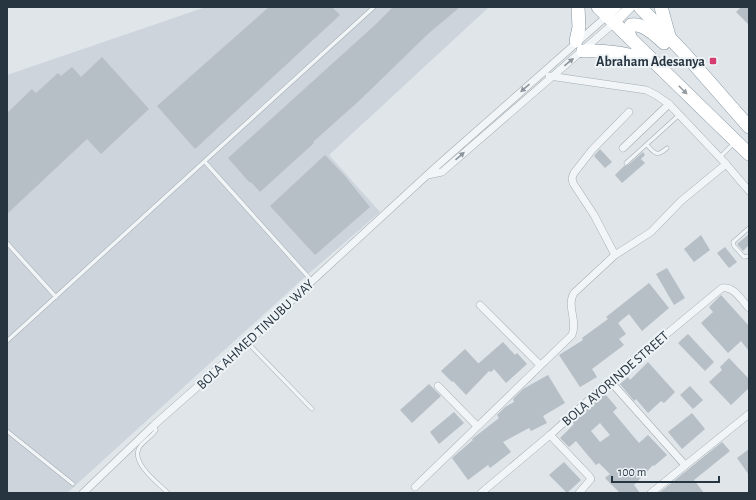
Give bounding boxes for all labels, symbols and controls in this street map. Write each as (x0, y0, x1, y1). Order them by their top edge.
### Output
place label: Abraham Adesanya (596, 55, 705, 69)
marker: Abraham Adesanya (708, 56, 718, 66)
one-way arrow (564, 57, 575, 66)
one-way arrow (520, 83, 530, 92)
one-way arrow (678, 85, 688, 94)
one-way arrow (455, 151, 466, 160)
street label: BOLA AHMED TINUBU WAY (195, 277, 317, 392)
street label: BOLA AYORINDE STREET (560, 329, 672, 429)
scale bar (612, 458, 719, 484)
text: 100 m (618, 466, 646, 478)

